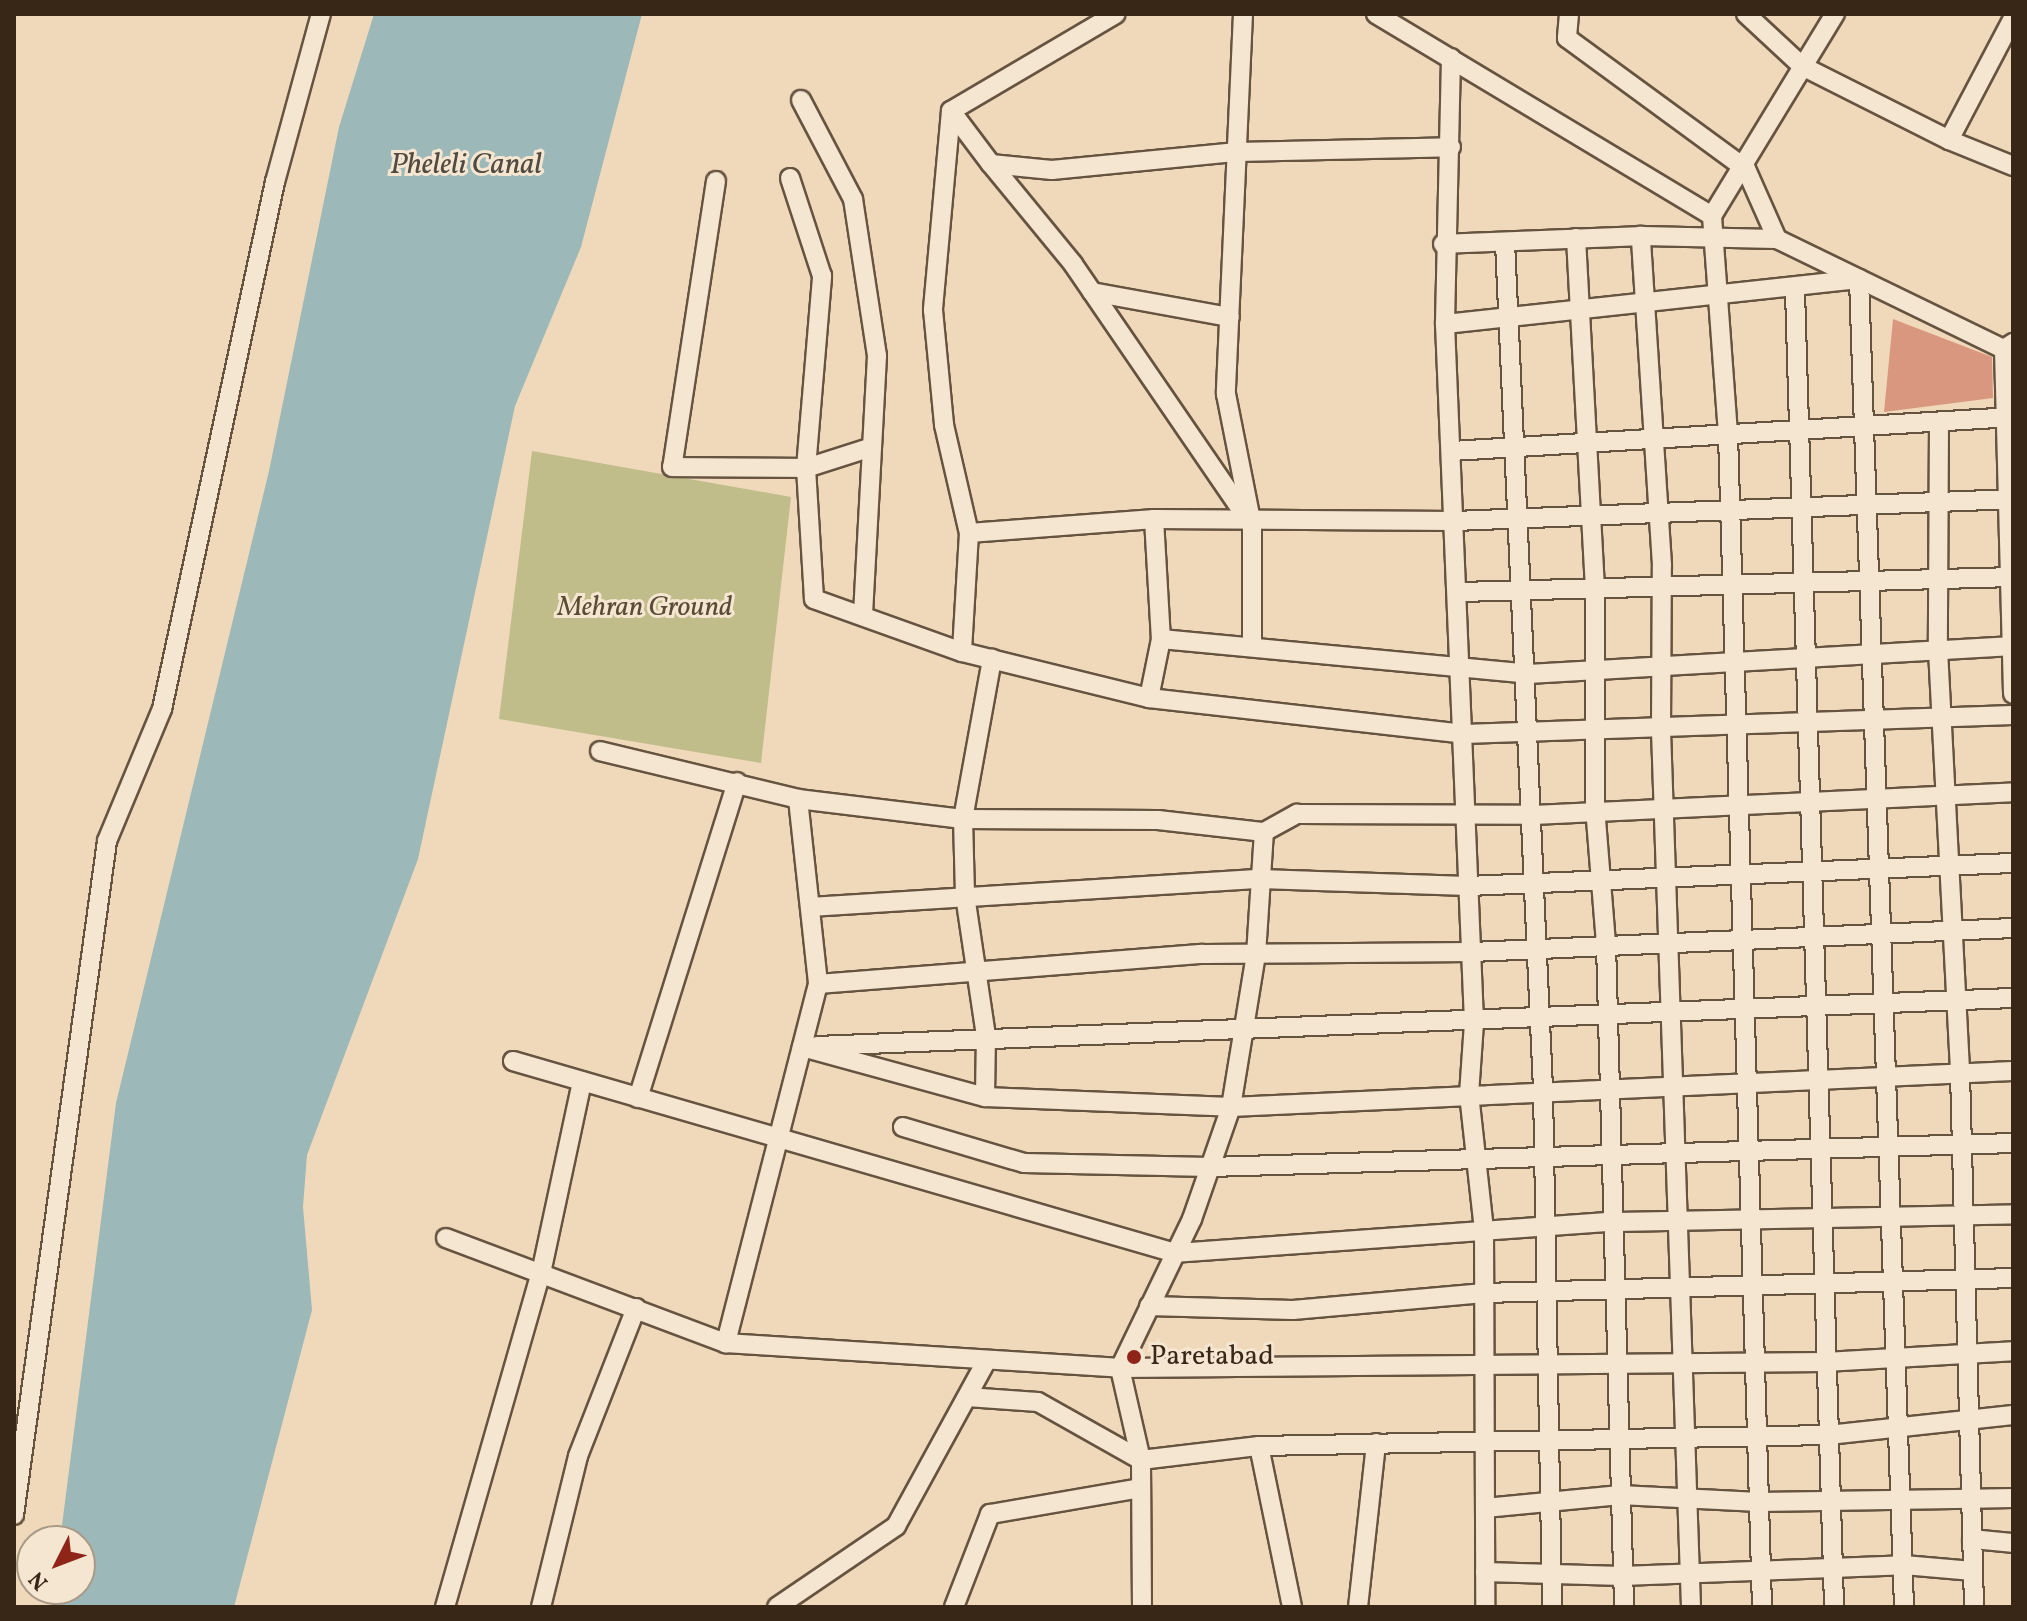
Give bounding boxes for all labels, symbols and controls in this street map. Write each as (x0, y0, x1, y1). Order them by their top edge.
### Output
water label: Pheleli Canal (390, 147, 542, 183)
park label: Mehran Ground (558, 591, 732, 625)
place label: Paretabad (1150, 1340, 1274, 1374)
marker: Paretabad (1125, 1348, 1143, 1366)
north arrow (16, 1525, 96, 1605)
text: N (22, 1564, 56, 1596)

